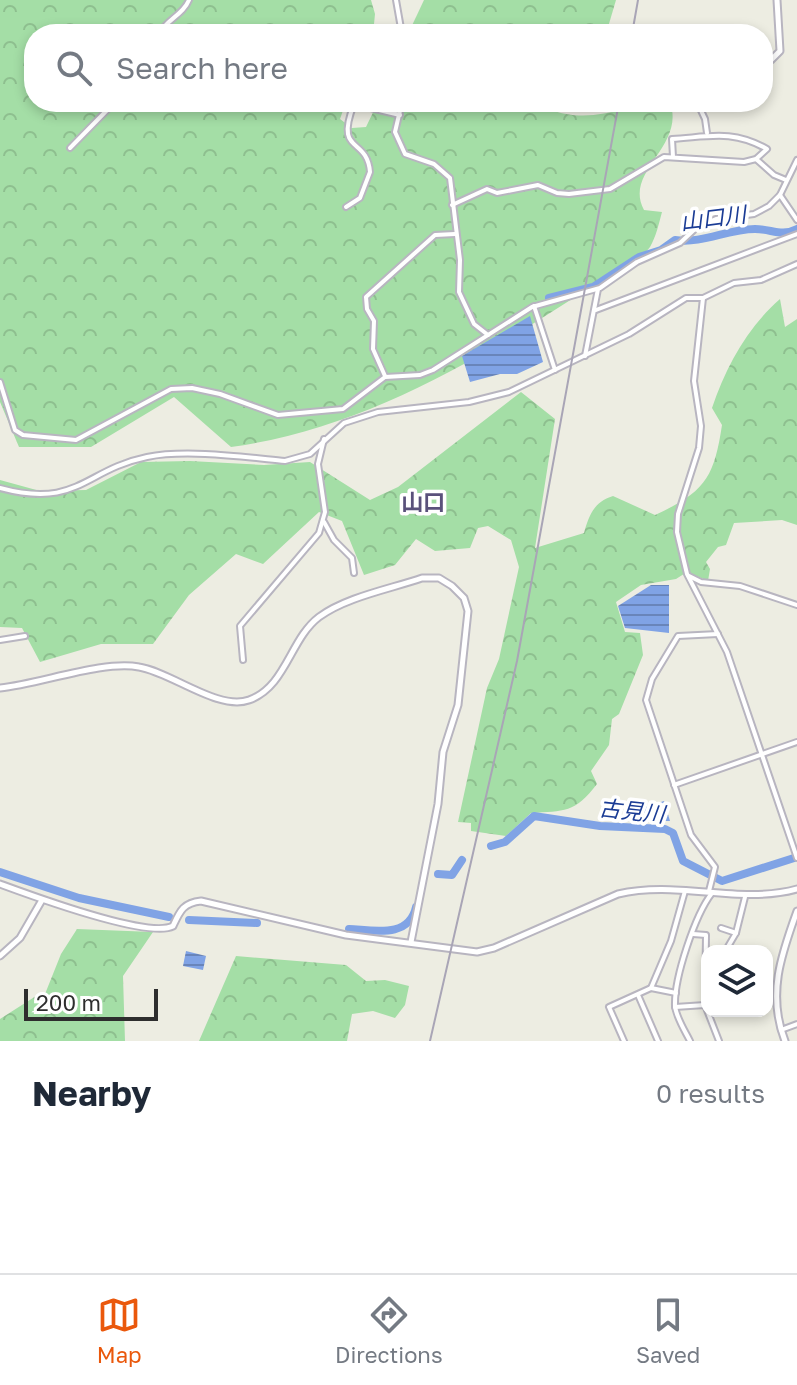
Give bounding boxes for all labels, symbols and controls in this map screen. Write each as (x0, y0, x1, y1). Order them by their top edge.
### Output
search box (24, 24, 773, 112)
icon: search (52, 46, 96, 90)
text: Search here (116, 50, 288, 86)
water label: 山口川 (679, 200, 749, 235)
district label: 山口 (401, 488, 445, 515)
water label: 古見川 (598, 794, 668, 828)
map controls (701, 945, 773, 1017)
button: layers (701, 945, 773, 1017)
scale bar (24, 985, 158, 1021)
text: 200 m (36, 989, 101, 1016)
text: Nearby (32, 1073, 152, 1113)
text: 0 results (656, 1078, 765, 1109)
tab: Map (97, 1293, 142, 1368)
tab: Directions (335, 1293, 443, 1368)
tab: Saved (636, 1293, 700, 1368)

